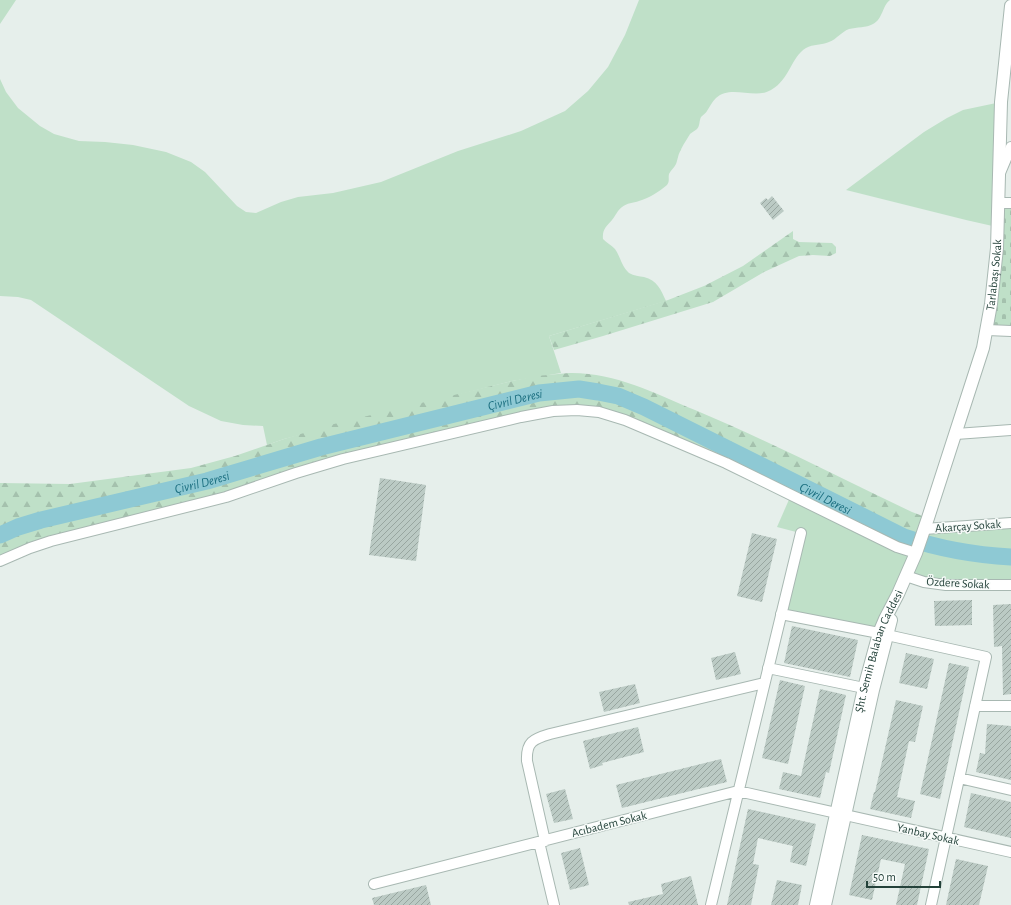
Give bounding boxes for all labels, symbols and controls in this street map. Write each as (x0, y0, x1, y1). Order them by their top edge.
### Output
street label: Tarlabaşı Sokak (984, 239, 1003, 312)
water label: Çivril Deresi (487, 388, 543, 413)
water label: Çivril Deresi (174, 470, 231, 496)
water label: Çivril Deresi (797, 481, 853, 518)
street label: Akarçay Sokak (935, 518, 1002, 535)
street label: Özdere Sokak (926, 574, 990, 591)
street label: Şht. Semih Balaban Caddesi (853, 588, 905, 714)
street label: Acıbadem Sokak (570, 809, 648, 839)
street label: Yanbay Sokak (896, 821, 961, 848)
scale bar (867, 863, 940, 889)
text: 50 m (873, 871, 896, 883)

